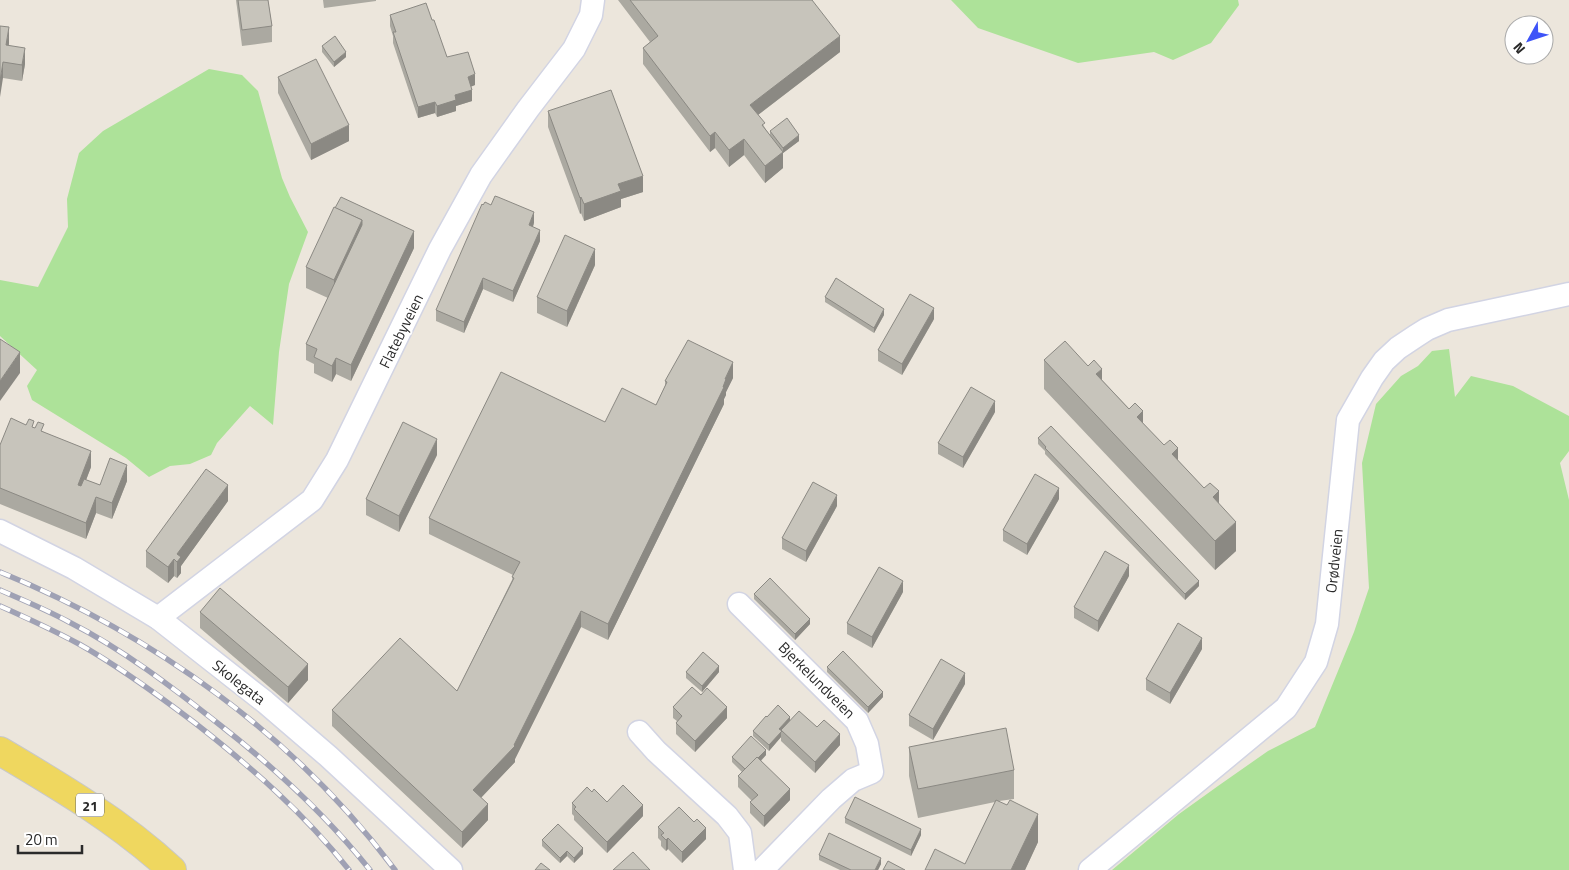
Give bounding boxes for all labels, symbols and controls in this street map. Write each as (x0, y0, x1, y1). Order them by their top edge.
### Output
north arrow (1504, 15, 1554, 65)
text: N (1507, 38, 1530, 59)
street label: Flatebyveien (373, 290, 429, 372)
street label: Orødveien (1319, 528, 1349, 594)
street label: Bjerkelundveien (773, 636, 861, 724)
street label: Skolegata (207, 654, 271, 710)
road number: 21 (76, 794, 104, 816)
scale bar (18, 822, 81, 854)
text: 20 m (25, 828, 58, 851)

